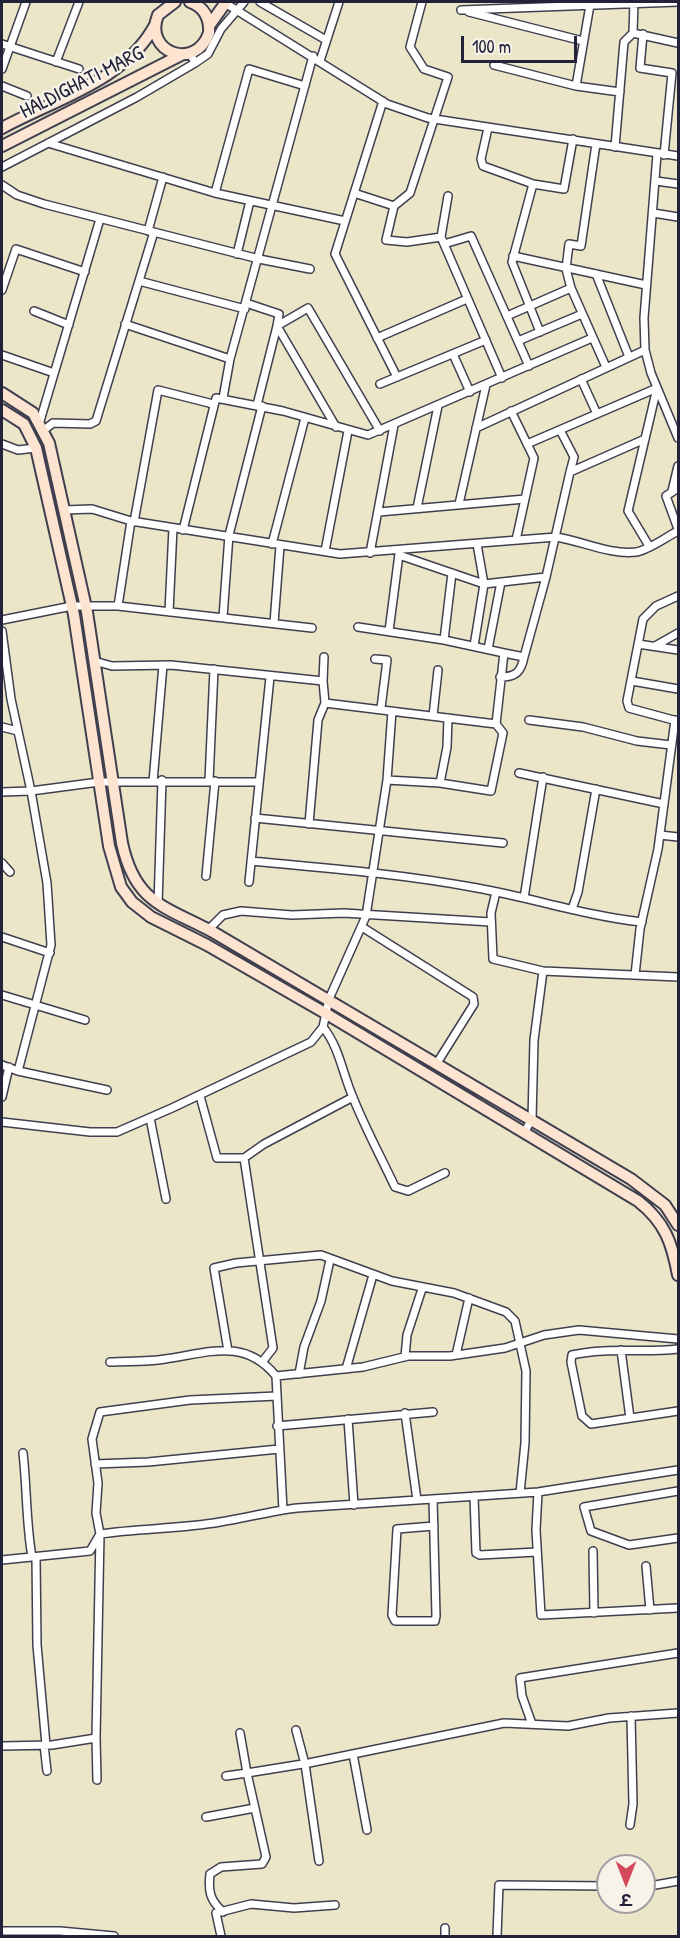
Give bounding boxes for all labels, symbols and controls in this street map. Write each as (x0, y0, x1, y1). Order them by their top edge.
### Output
scale bar (464, 24, 580, 62)
text: 100 m (472, 34, 511, 59)
street label: HALDIGHATI MARG (16, 41, 148, 125)
north arrow (596, 1854, 656, 1914)
text: उ (621, 1889, 631, 1911)

